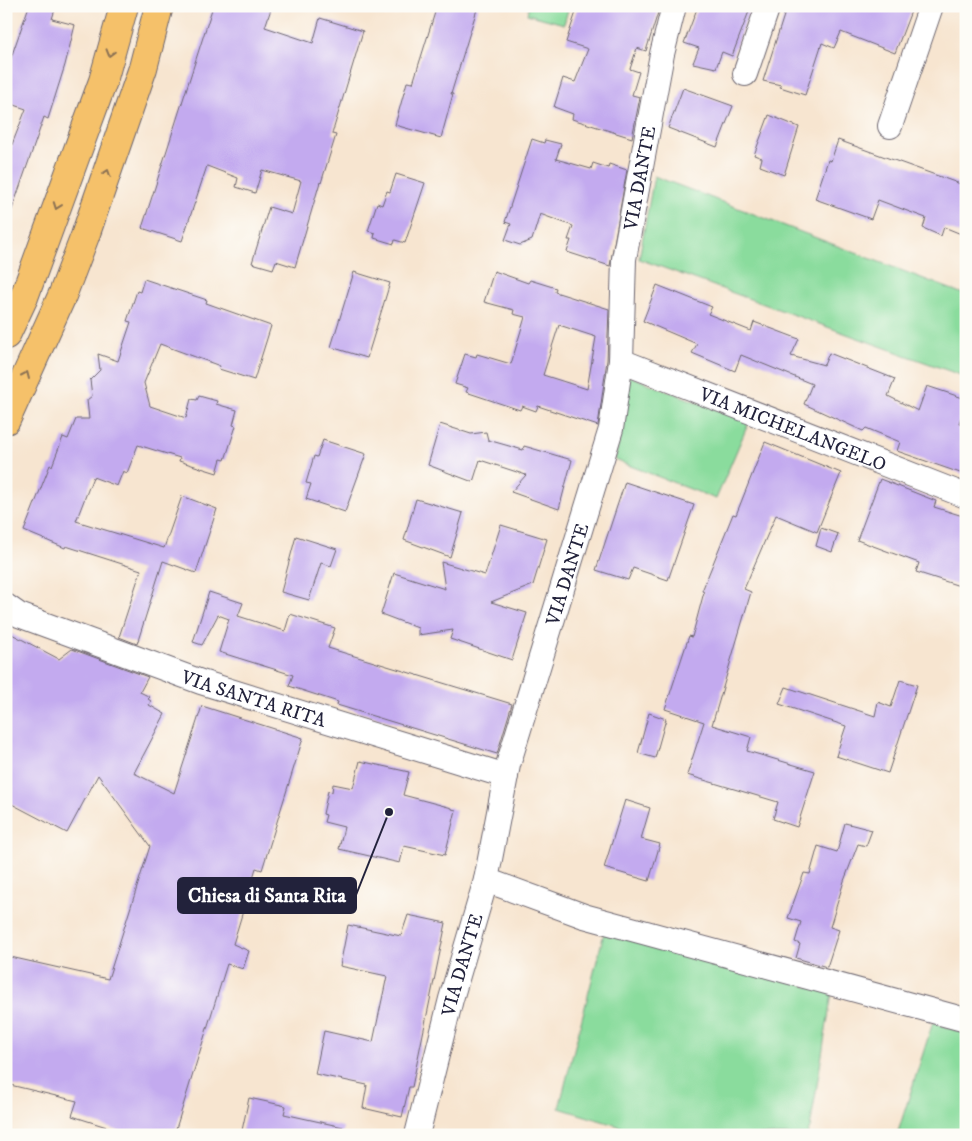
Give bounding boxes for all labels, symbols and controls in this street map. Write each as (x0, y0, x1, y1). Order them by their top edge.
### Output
one-way arrow (106, 49, 116, 57)
street label: VIA DANTE (619, 124, 661, 233)
one-way arrow (101, 169, 111, 178)
one-way arrow (53, 202, 63, 210)
one-way arrow (20, 371, 31, 380)
street label: VIA MICHELANGELO (695, 383, 889, 477)
street label: VIA DANTE (541, 521, 594, 629)
street label: VIA SANTA RITA (177, 665, 329, 733)
callout: Chiesa di Santa Rita (178, 878, 356, 913)
text: Chiesa di Santa Rita (188, 884, 346, 909)
street label: VIA DANTE (437, 911, 488, 1020)

